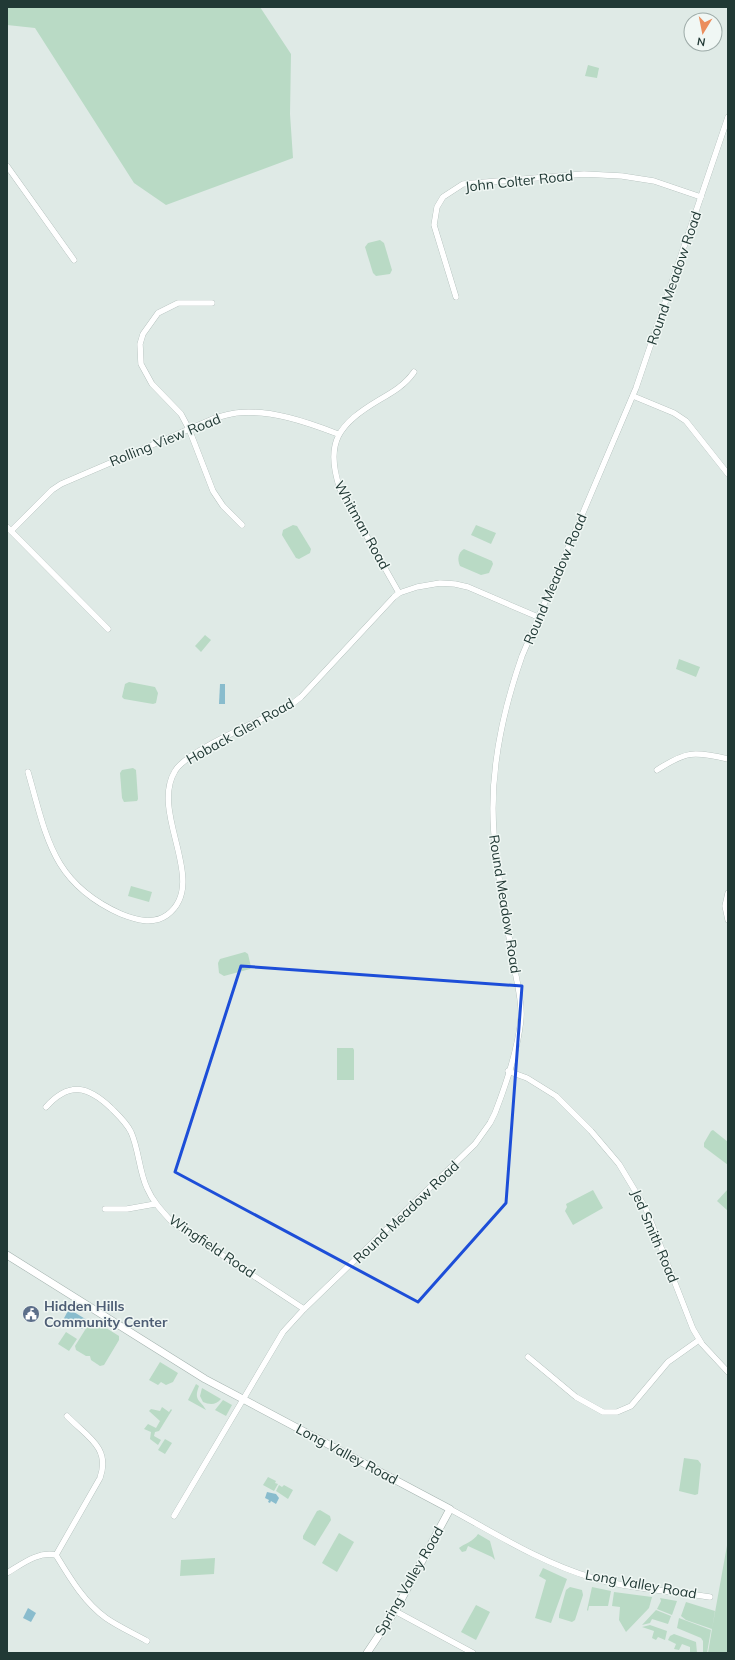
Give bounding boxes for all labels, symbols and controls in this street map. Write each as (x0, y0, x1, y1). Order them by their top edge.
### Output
north arrow (683, 12, 723, 52)
text: N (696, 34, 707, 49)
street label: John Colter Road (464, 166, 574, 196)
street label: Round Meadow Road (643, 209, 705, 347)
street label: Rolling View Road (107, 409, 223, 471)
street label: Whitman Road (330, 477, 394, 573)
street label: Round Meadow Road (519, 511, 591, 647)
street label: Hoback Glen Road (183, 694, 297, 768)
street label: Round Meadow Road (485, 833, 525, 975)
street label: Round Meadow Road (349, 1157, 463, 1267)
street label: Jed Smith Road (627, 1187, 683, 1285)
street label: Wingfield Road (165, 1210, 259, 1282)
place label: Hidden Hills Community Center (44, 1297, 168, 1331)
public building icon: Hidden Hills Community Center (21, 1304, 41, 1324)
street label: Long Valley Road (293, 1420, 401, 1488)
street label: Spring Valley Road (371, 1523, 447, 1639)
street label: Long Valley Road (584, 1565, 698, 1603)

